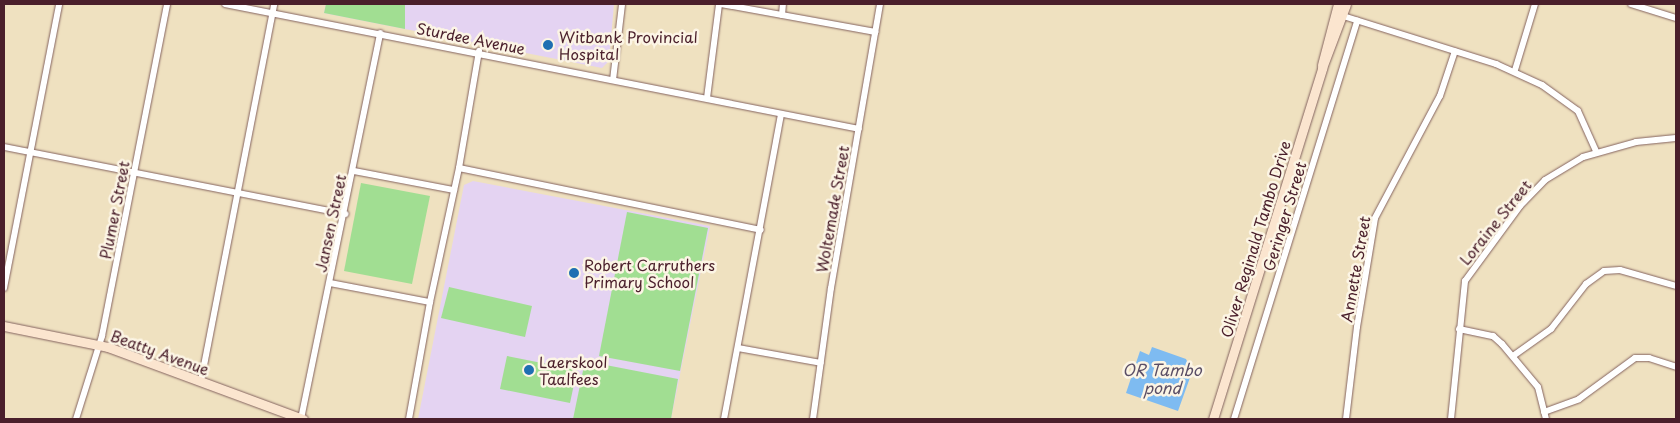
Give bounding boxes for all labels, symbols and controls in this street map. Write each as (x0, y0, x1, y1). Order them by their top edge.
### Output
street label: Sturdee Avenue (415, 19, 527, 57)
place label: Witbank Provincial Hospital (559, 27, 697, 62)
marker: Witbank Provincial Hospital (541, 38, 555, 52)
street label: Oliver Reginald Tambo Drive (1216, 138, 1294, 340)
street label: Woltemade Street (812, 144, 852, 274)
street label: Plumer Street (96, 159, 132, 261)
street label: Geringer Street (1259, 159, 1309, 273)
street label: Jansen Street (311, 172, 349, 274)
street label: Loraine Street (1455, 176, 1535, 268)
street label: Annette Street (1337, 214, 1373, 324)
place label: Robert Carruthers Primary School (584, 255, 715, 290)
marker: Robert Carruthers Primary School (568, 267, 580, 279)
street label: Beatty Avenue (108, 326, 212, 378)
place label: Laerskool Taalfees (539, 352, 607, 387)
water label: OR Tambo pond (1122, 359, 1202, 397)
marker: Laerskool Taalfees (523, 364, 535, 376)

